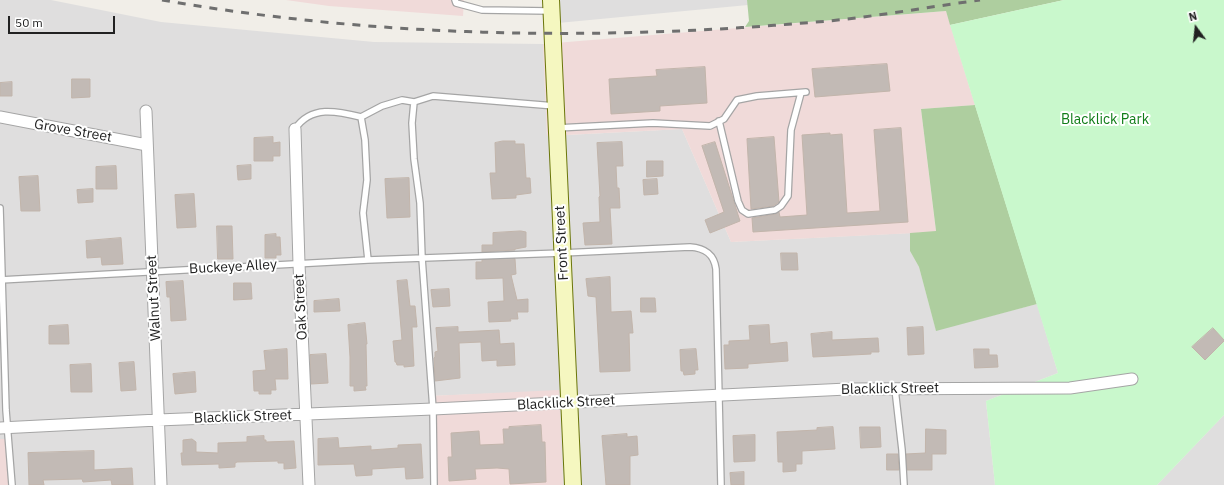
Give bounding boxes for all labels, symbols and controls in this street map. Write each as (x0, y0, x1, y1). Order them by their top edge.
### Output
scale bar (10, 8, 117, 34)
north arrow (1176, 8, 1216, 48)
text: N (1187, 9, 1199, 24)
text: 50 m (15, 15, 43, 30)
park label: Blacklick Park (1061, 112, 1149, 128)
street label: Grove Street (33, 116, 113, 146)
street label: Front Street (552, 205, 572, 281)
street label: Walnut Street (143, 255, 165, 341)
street label: Buckeye Alley (189, 256, 277, 278)
street label: Oak Street (291, 273, 311, 341)
street label: Blacklick Street (841, 380, 939, 398)
street label: Blacklick Street (516, 392, 616, 414)
street label: Blacklick Street (194, 407, 292, 427)

